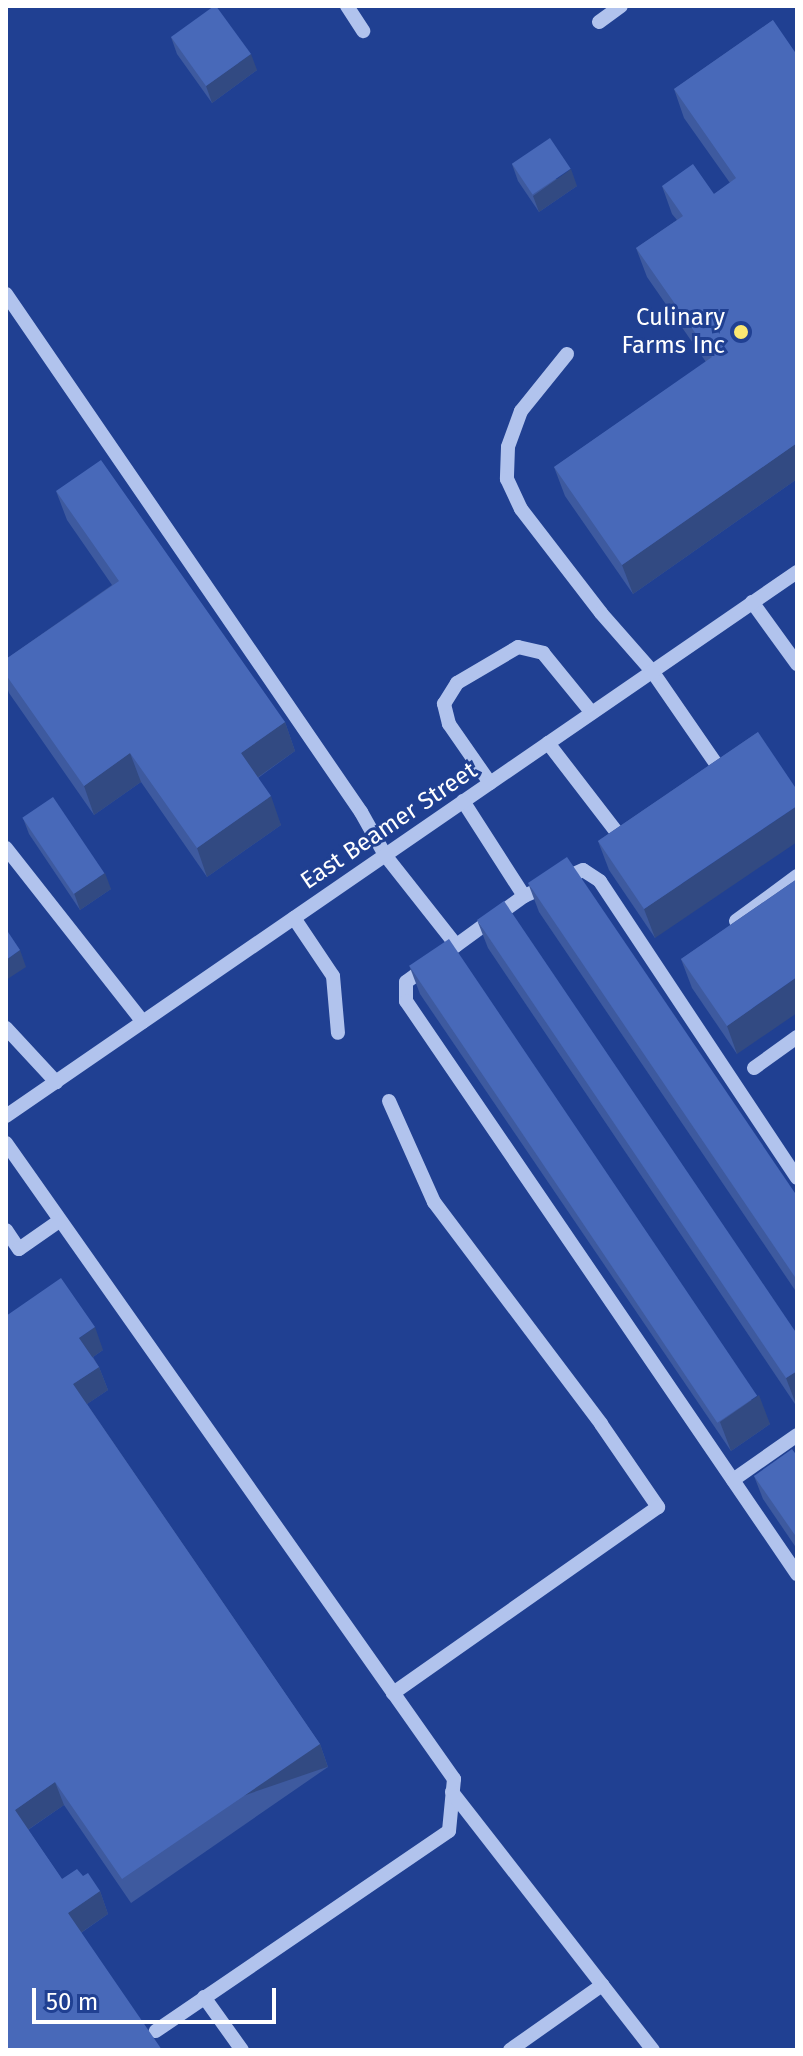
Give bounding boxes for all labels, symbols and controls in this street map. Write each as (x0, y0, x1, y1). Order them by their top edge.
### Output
place label: Culinary Farms Inc (622, 304, 725, 360)
marker: Culinary Farms Inc (732, 323, 750, 341)
street label: East Beamer Street (295, 756, 483, 896)
scale bar (36, 1972, 280, 2022)
text: 50 m (46, 1988, 98, 2016)

